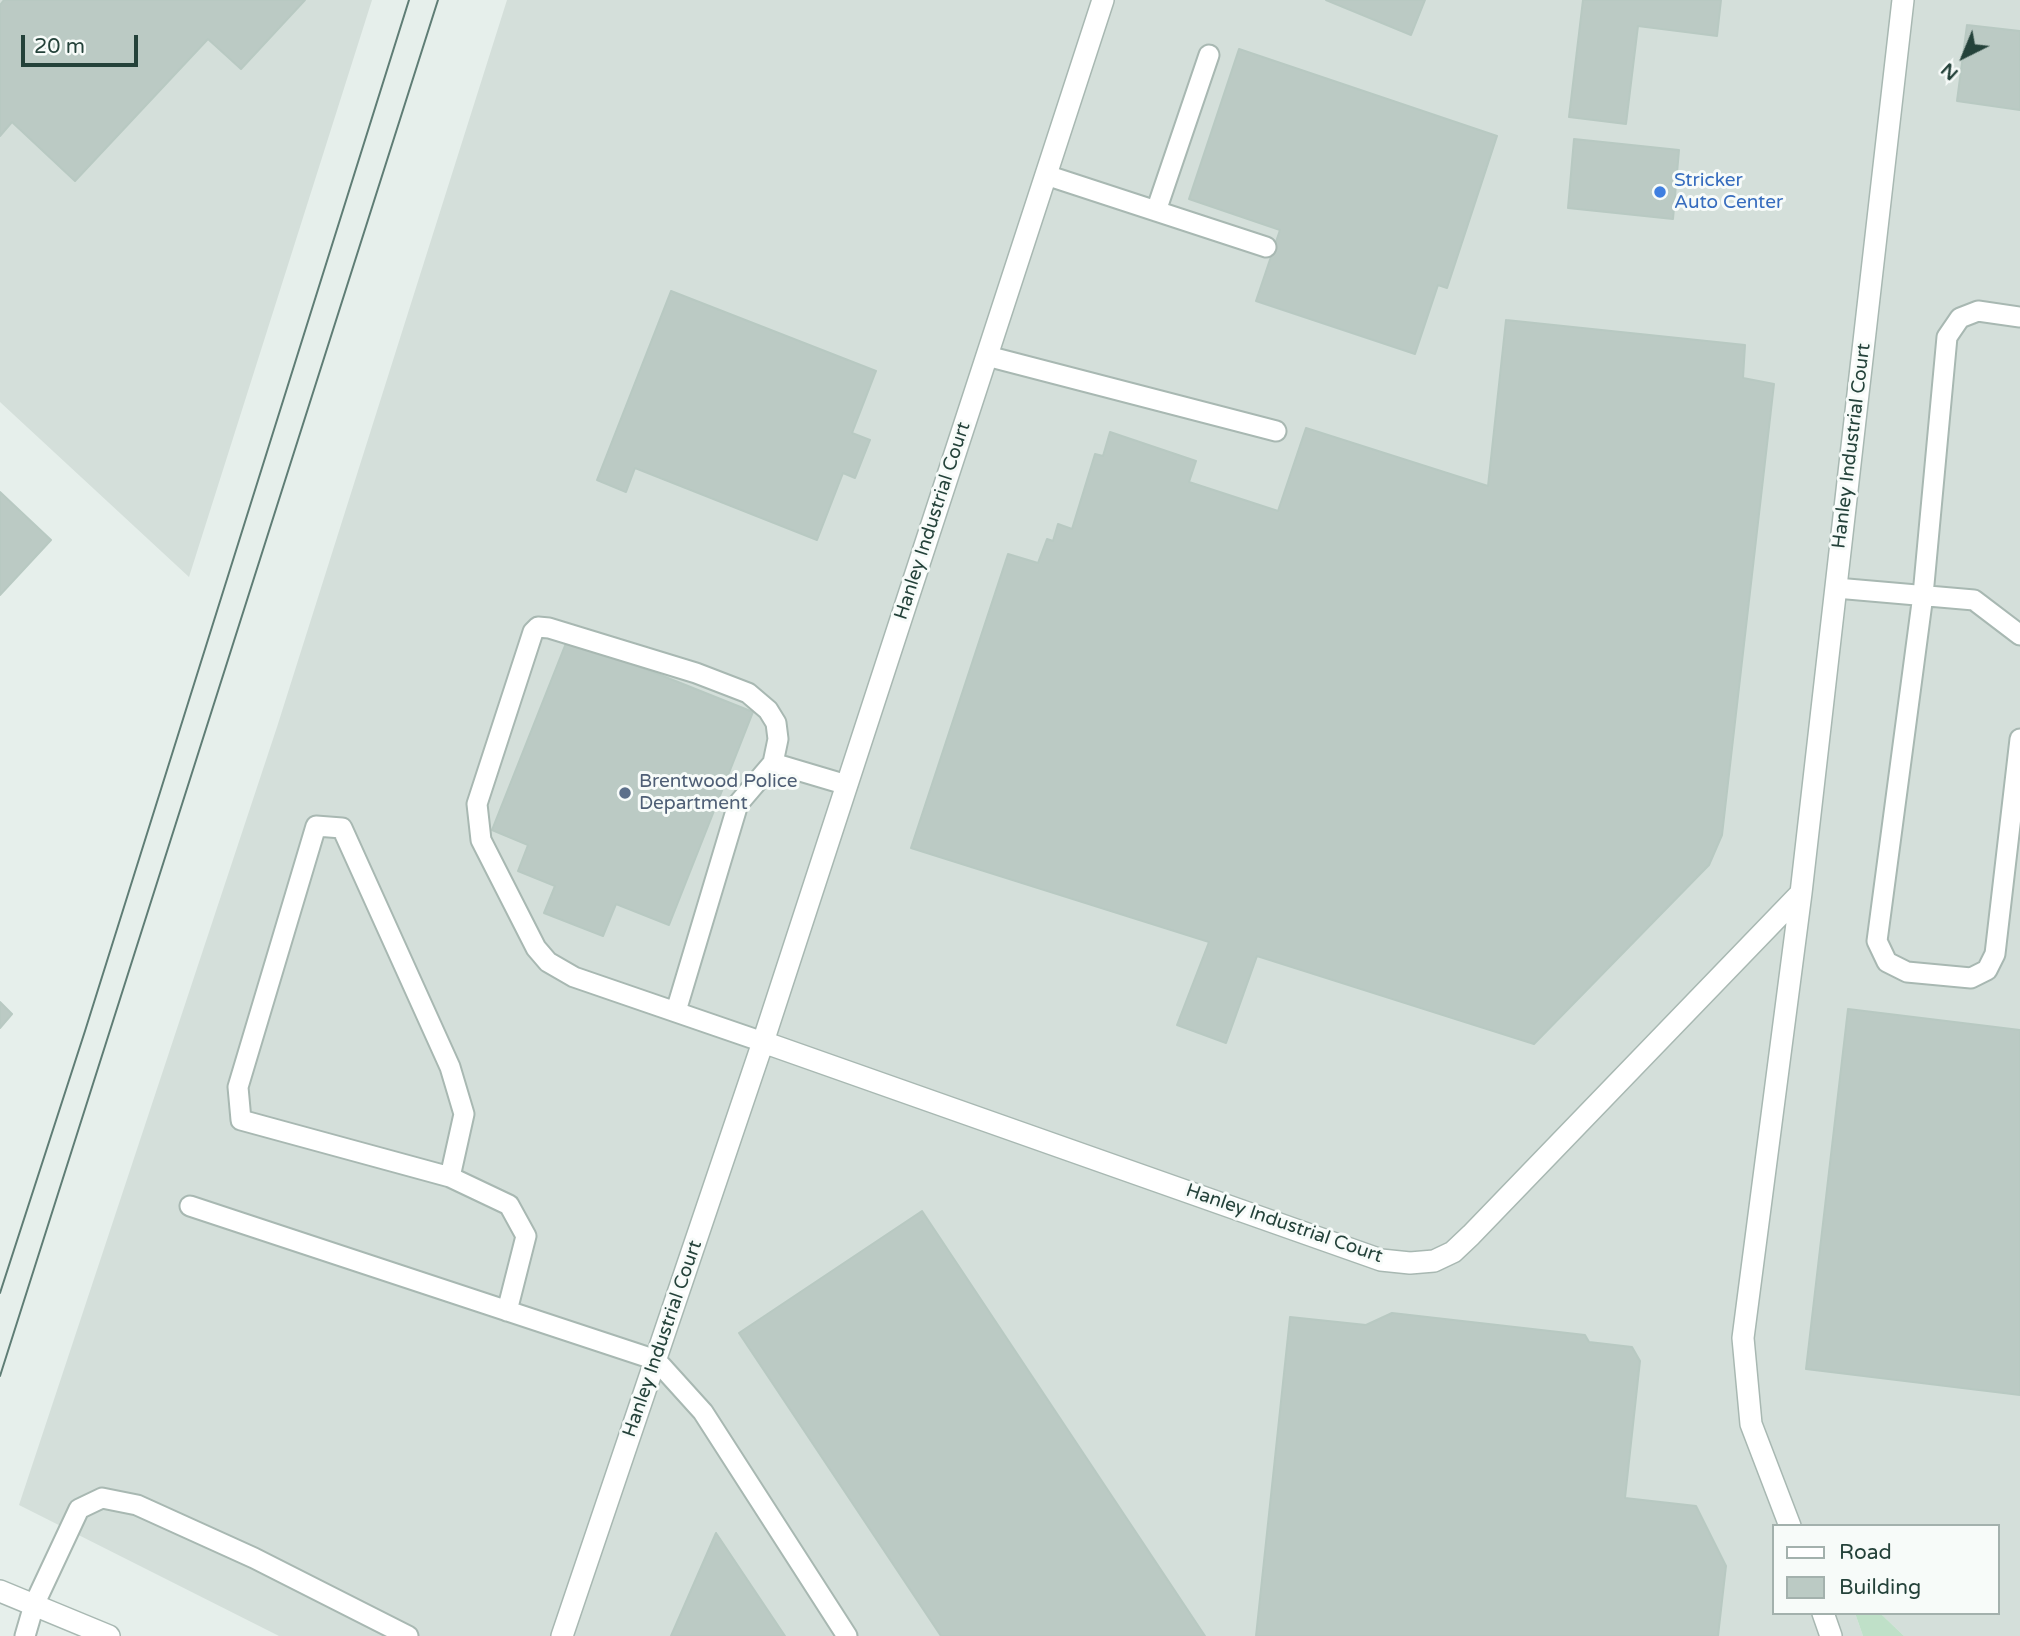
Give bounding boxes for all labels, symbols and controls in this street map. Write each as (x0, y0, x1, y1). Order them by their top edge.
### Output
scale bar (24, 21, 142, 65)
north arrow (1929, 21, 1999, 91)
text: 20 m (34, 34, 85, 59)
text: N (1937, 58, 1963, 85)
place label: Stricker Auto Center (1674, 170, 1783, 214)
marker: Stricker Auto Center (1652, 184, 1668, 200)
street label: Hanley Industrial Court (1828, 342, 1876, 550)
street label: Hanley Industrial Court (890, 419, 976, 623)
place label: Brentwood Police Department (639, 771, 798, 815)
marker: Brentwood Police Department (617, 785, 633, 801)
street label: Hanley Industrial Court (1183, 1180, 1385, 1268)
street label: Hanley Industrial Court (619, 1238, 707, 1440)
legend (1772, 1524, 1999, 1615)
text: Road (1839, 1540, 1892, 1565)
text: Building (1839, 1575, 1921, 1600)

